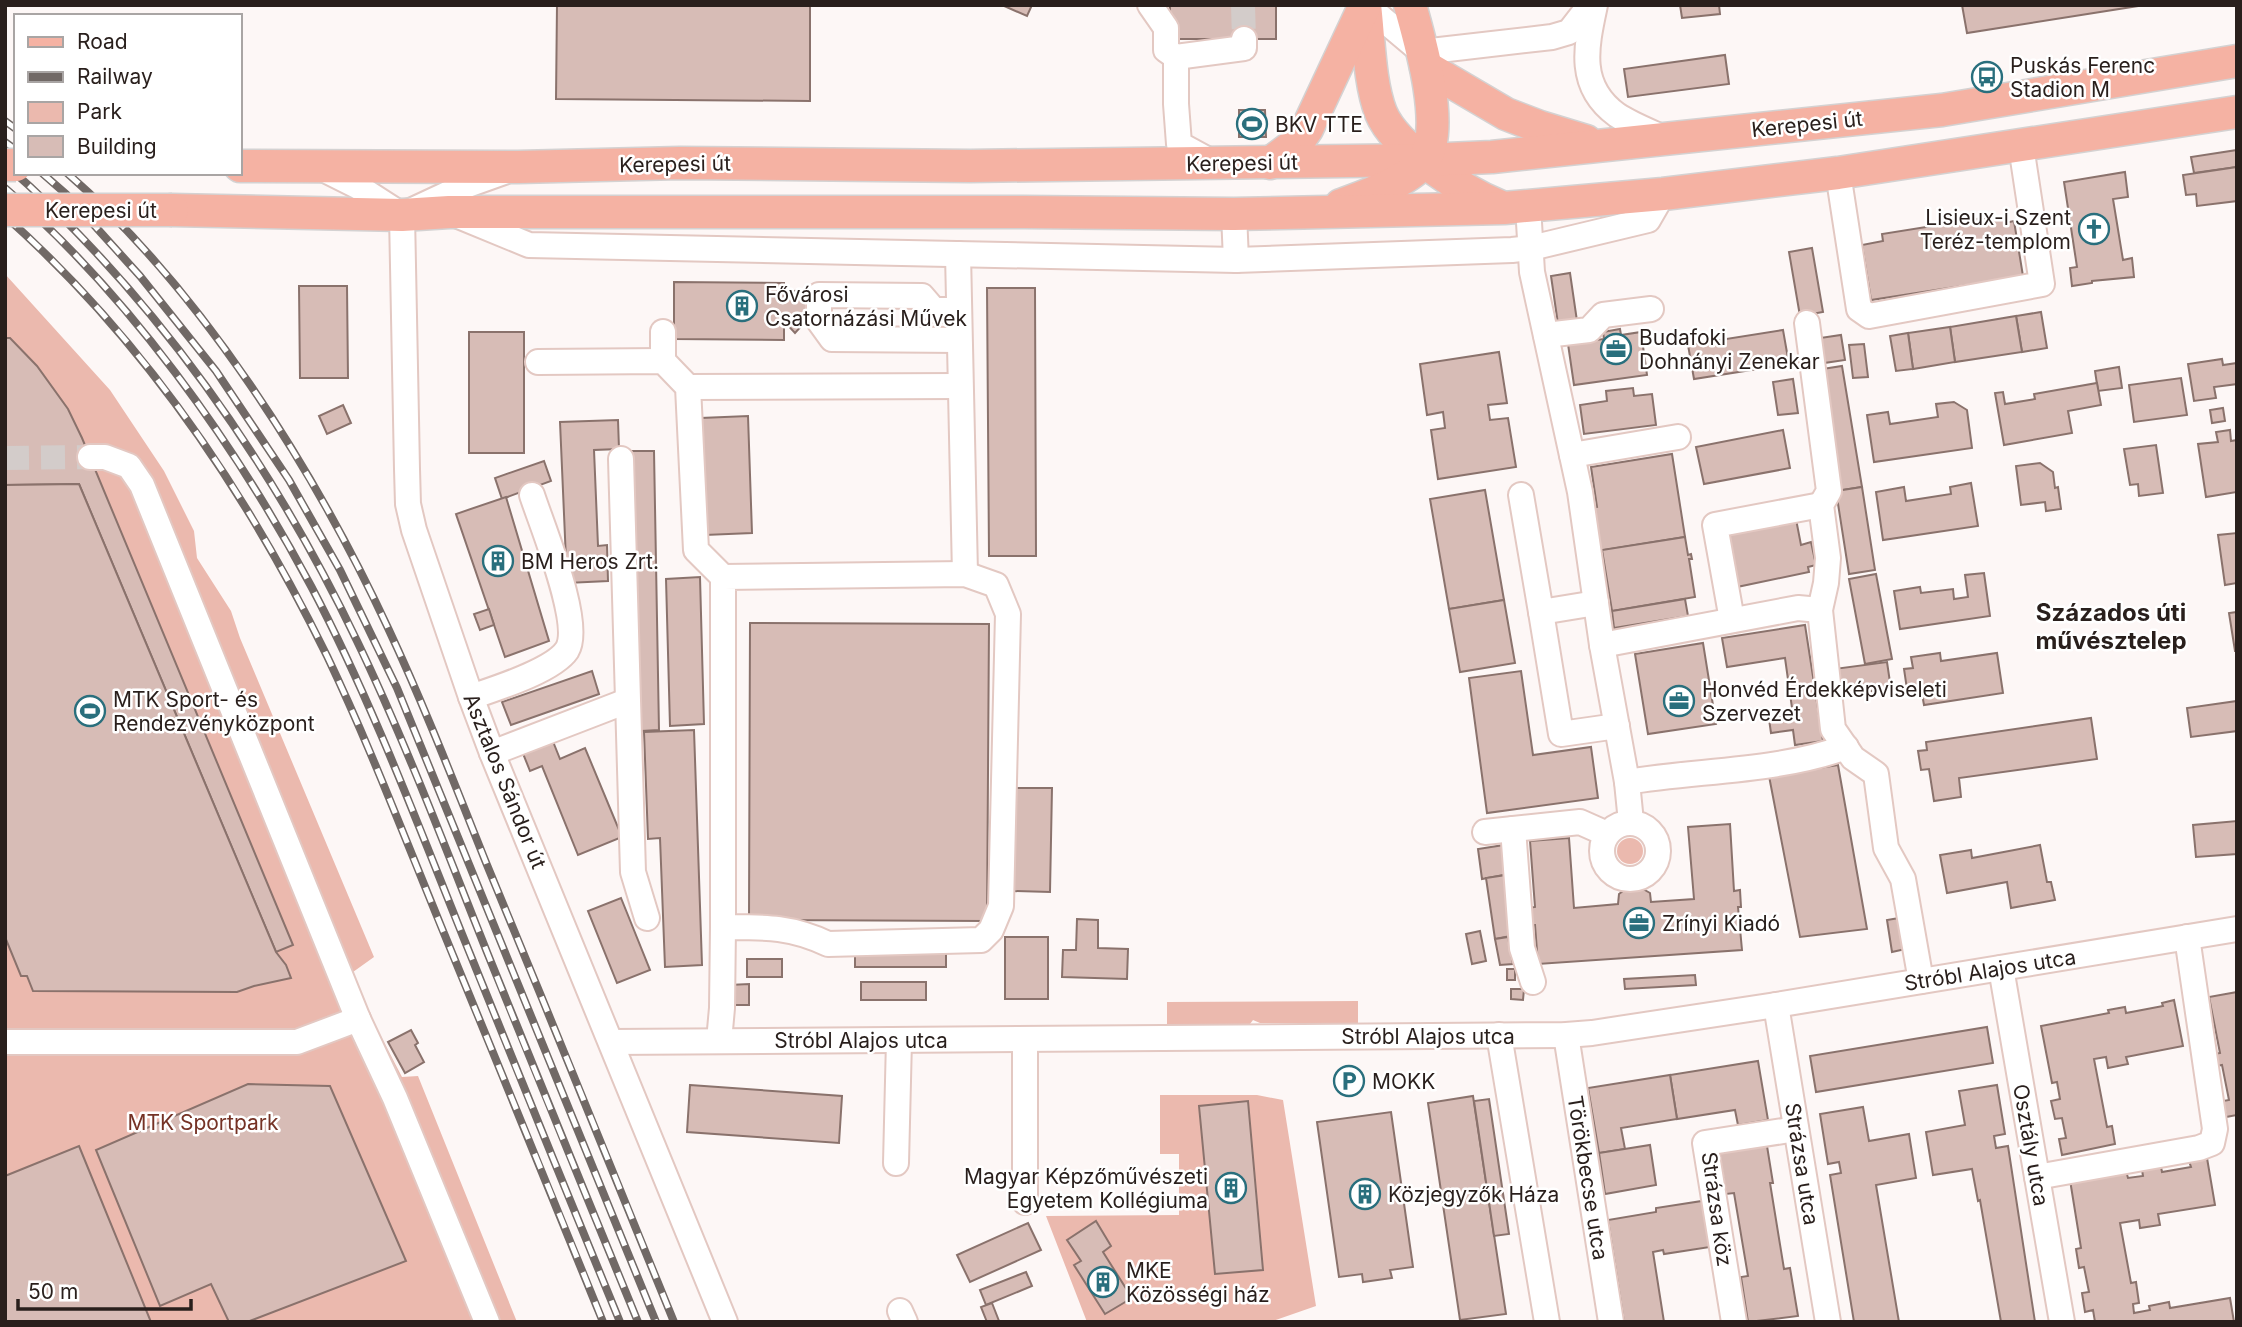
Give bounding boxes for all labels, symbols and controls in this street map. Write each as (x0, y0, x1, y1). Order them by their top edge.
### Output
legend (14, 14, 242, 175)
text: Road (77, 29, 128, 54)
place label: Puskás Ferenc Stadion M (2010, 53, 2155, 102)
bus stop icon: Puskás Ferenc Stadion M (1970, 60, 2004, 94)
text: Railway (77, 64, 153, 89)
text: Park (77, 99, 122, 124)
street label: Kerepesi út (1750, 106, 1864, 142)
sports icon: BKV TTE (1235, 107, 1269, 141)
place label: BKV TTE (1275, 112, 1363, 137)
text: Building (77, 134, 157, 159)
street label: Kerepesi út (1186, 150, 1298, 176)
street label: Kerepesi út (619, 151, 731, 177)
street label: Kerepesi út (45, 198, 157, 223)
place label: Lisieux-i Szent Teréz-templom (1920, 205, 2071, 254)
church icon: Lisieux-i Szent Teréz-templom (2077, 212, 2111, 246)
place label: Fővárosi Csatornázási Művek (765, 282, 967, 331)
building icon: Fővárosi Csatornázási Művek (725, 289, 759, 323)
place label: Budafoki Dohnányi Zenekar (1639, 325, 1820, 374)
office icon: Budafoki Dohnányi Zenekar (1599, 332, 1633, 366)
building icon: BM Heros Zrt. (481, 544, 515, 578)
place label: BM Heros Zrt. (521, 549, 659, 574)
district label: Százados úti művésztelep (2035, 598, 2187, 655)
place label: Honvéd Érdekképviseleti Szervezet (1702, 676, 1947, 726)
office icon: Honvéd Érdekképviseleti Szervezet (1662, 684, 1696, 718)
place label: MTK Sport- és Rendezvényközpont (113, 687, 315, 736)
street label: Asztalos Sándor út (458, 690, 552, 872)
sports icon: MTK Sport- és Rendezvényközpont (73, 694, 107, 728)
office icon: Zrínyi Kiadó (1622, 906, 1656, 940)
place label: Zrínyi Kiadó (1662, 911, 1780, 936)
street label: Stróbl Alajos utca (1902, 944, 2078, 996)
street label: Stróbl Alajos utca (1341, 1024, 1515, 1049)
street label: Stróbl Alajos utca (774, 1028, 948, 1053)
parking icon: MOKK (1332, 1064, 1366, 1098)
place label: MOKK (1372, 1069, 1435, 1094)
street label: Osztály utca (2008, 1082, 2054, 1208)
street label: Törökbecse utca (1563, 1094, 1613, 1262)
street label: Strázsa utca (1780, 1101, 1824, 1227)
park label: MTK Sportpark (127, 1110, 279, 1135)
street label: Strázsa köz (1697, 1150, 1737, 1268)
place label: Magyar Képzőművészeti Egyetem Kollégiuma (964, 1164, 1208, 1213)
building icon: Magyar Képzőművészeti Egyetem Kollégiuma (1214, 1171, 1248, 1205)
building icon: Közjegyzők Háza (1348, 1177, 1382, 1211)
place label: Közjegyzők Háza (1388, 1182, 1559, 1207)
place label: MKE Közösségi ház (1126, 1258, 1270, 1307)
building icon: MKE Közösségi ház (1086, 1265, 1120, 1299)
scale bar (18, 1268, 191, 1312)
text: 50 m (28, 1279, 78, 1304)

